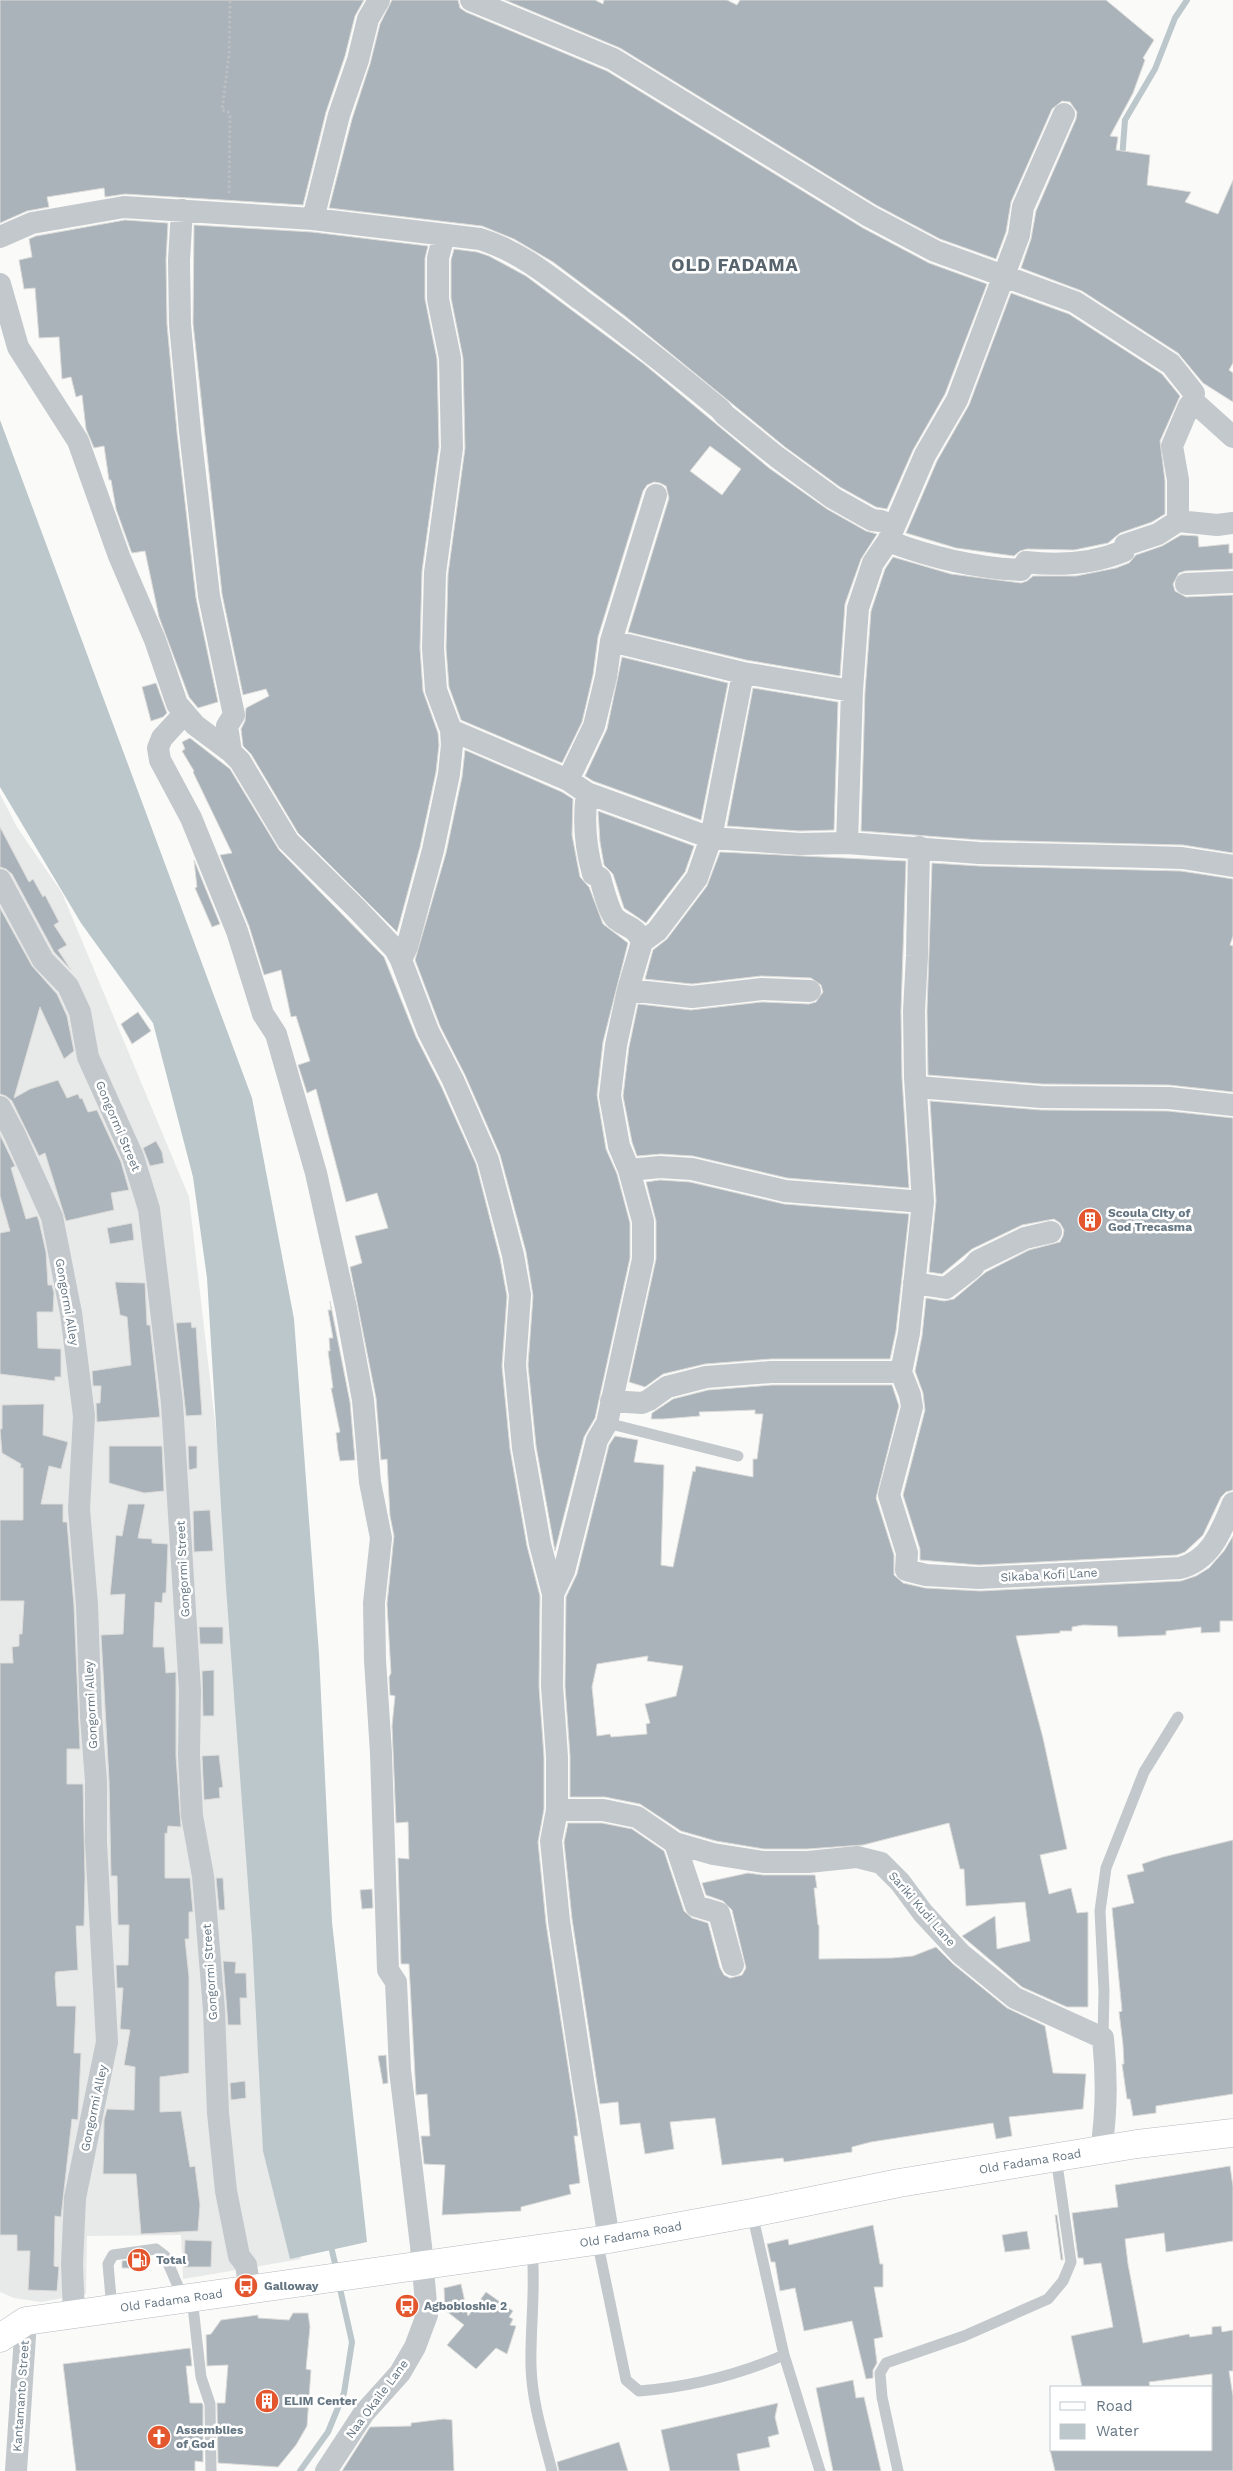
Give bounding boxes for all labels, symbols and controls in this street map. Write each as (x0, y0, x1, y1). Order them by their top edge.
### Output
district label: OLD FADAMA (671, 254, 799, 275)
street label: Gongormi Street (93, 1079, 143, 1173)
place label: Scoula City of God Trecasma (1108, 1206, 1192, 1234)
building icon: Scoula City of God Trecasma (1077, 1207, 1103, 1233)
street label: Gongormi Alley (52, 1257, 82, 1347)
street label: Gongormi Street (173, 1520, 193, 1618)
street label: Sikaba Kofi Lane (1000, 1565, 1098, 1585)
street label: Gongormi Alley (82, 1660, 100, 1749)
street label: Sariki Kudi Lane (886, 1869, 958, 1949)
street label: Gongormi Street (200, 1923, 220, 2021)
street label: Gongormi Alley (78, 2063, 110, 2153)
street label: Old Fadama Road (978, 2146, 1082, 2177)
street label: Old Fadama Road (579, 2219, 683, 2250)
fuel station icon: Total (126, 2247, 152, 2273)
place label: Total (156, 2253, 186, 2267)
bus stop icon: Galloway (233, 2273, 259, 2299)
place label: Galloway (264, 2279, 319, 2293)
street label: Old Fadama Road (119, 2286, 224, 2315)
bus stop icon: Agbobloshie 2 (394, 2293, 420, 2319)
place label: Agbobloshie 2 (424, 2299, 507, 2313)
street label: Kantamanto Street (10, 2340, 32, 2452)
street label: Naa Okaile Lane (343, 2357, 411, 2441)
legend (1050, 2386, 1213, 2451)
building icon: ELIM Center (254, 2388, 280, 2414)
place label: ELIM Center (284, 2394, 358, 2408)
text: Road (1096, 2397, 1133, 2415)
text: Water (1096, 2422, 1139, 2440)
place label: Assemblies of God (176, 2423, 244, 2451)
church icon: Assemblies of God (146, 2424, 172, 2450)

